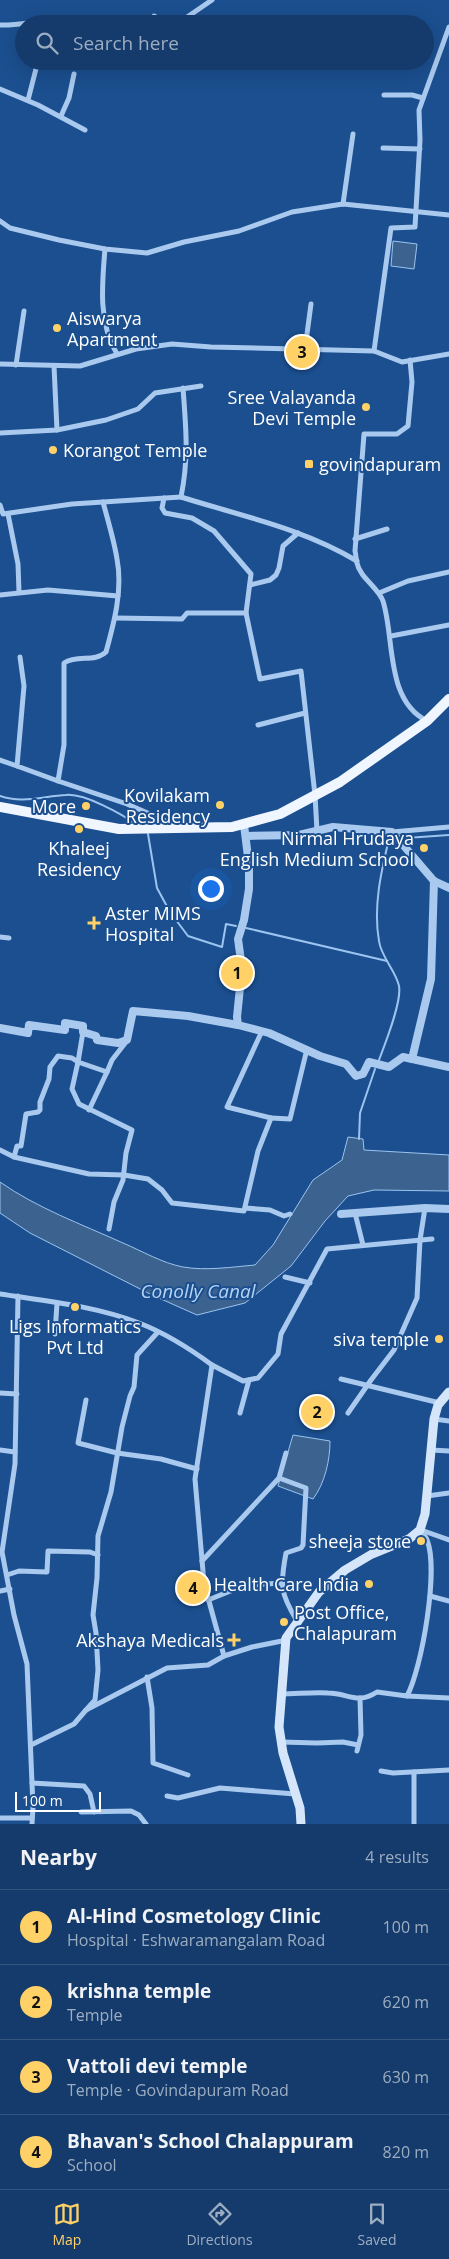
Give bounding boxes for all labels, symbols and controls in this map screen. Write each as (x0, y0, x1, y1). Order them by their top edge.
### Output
search box (15, 15, 434, 70)
icon: search (33, 29, 61, 57)
text: Search here (73, 30, 179, 56)
place label: Aiswarya Apartment (67, 306, 157, 351)
marker: Aiswarya Apartment (51, 322, 63, 334)
pin: 3 (286, 333, 318, 371)
place label: Sree Valayanda Devi Temple (228, 385, 356, 430)
marker: Sree Valayanda Devi Temple (360, 401, 372, 413)
place label: Korangot Temple (63, 438, 207, 462)
marker: Korangot Temple (47, 444, 59, 456)
place label: govindapuram (319, 452, 441, 476)
marker: govindapuram (303, 458, 315, 470)
place label: Kovilakam Residency (124, 783, 211, 828)
place label: More (32, 794, 76, 818)
marker: Kovilakam Residency (214, 799, 226, 811)
marker: More (80, 800, 92, 812)
marker: Khaleej Residency (73, 823, 85, 835)
place label: Nirmal Hrudaya English Medium School (220, 826, 414, 871)
place label: Khaleej Residency (37, 836, 122, 881)
marker: Nirmal Hrudaya English Medium School (418, 842, 430, 854)
your location (198, 876, 224, 902)
place label: Aster MIMS Hospital (105, 901, 201, 946)
marker: Aster MIMS Hospital (87, 916, 101, 930)
pin: 1 (221, 954, 253, 992)
water label: Conolly Canal (140, 1278, 257, 1304)
marker: Ligs Informatics Pvt Ltd (69, 1301, 81, 1313)
place label: Ligs Informatics Pvt Ltd (9, 1314, 141, 1359)
place label: siva temple (333, 1327, 429, 1351)
marker: siva temple (433, 1333, 445, 1345)
pin: 2 (301, 1393, 333, 1431)
place label: sheeja store (309, 1529, 411, 1553)
marker: sheeja store (415, 1535, 427, 1547)
pin: 4 (177, 1569, 209, 1607)
place label: Health Care India (214, 1572, 359, 1596)
marker: Health Care India (363, 1578, 375, 1590)
place label: Post Office, Chalapuram (294, 1600, 397, 1645)
marker: Post Office, Chalapuram (278, 1616, 290, 1628)
place label: Akshaya Medicals (76, 1628, 224, 1652)
marker: Akshaya Medicals (228, 1634, 240, 1646)
scale bar (15, 1789, 101, 1812)
text: 100 m (22, 1791, 63, 1810)
text: Nearby (20, 1843, 97, 1871)
text: 4 results (365, 1846, 429, 1868)
text: Al-Hind Cosmetology Clinic (67, 1903, 321, 1929)
text: 1 (31, 1916, 41, 1938)
text: 100 m (383, 1916, 429, 1938)
text: Hospital · Eshwaramangalam Road (67, 1929, 325, 1951)
text: krishna temple (67, 1978, 211, 2004)
text: 2 (31, 1991, 41, 2013)
text: 620 m (383, 1991, 429, 2013)
text: Temple (67, 2004, 122, 2026)
text: Vattoli devi temple (67, 2053, 248, 2079)
text: 3 (31, 2066, 41, 2088)
text: 630 m (383, 2066, 429, 2088)
text: Temple · Govindapuram Road (67, 2079, 289, 2101)
text: Bhavan's School Chalappuram (67, 2128, 354, 2154)
text: 4 (31, 2141, 41, 2163)
text: 820 m (383, 2141, 429, 2163)
text: School (67, 2154, 117, 2176)
tab: Map (52, 2200, 81, 2249)
tab: Directions (186, 2200, 253, 2249)
tab: Saved (358, 2200, 396, 2249)

